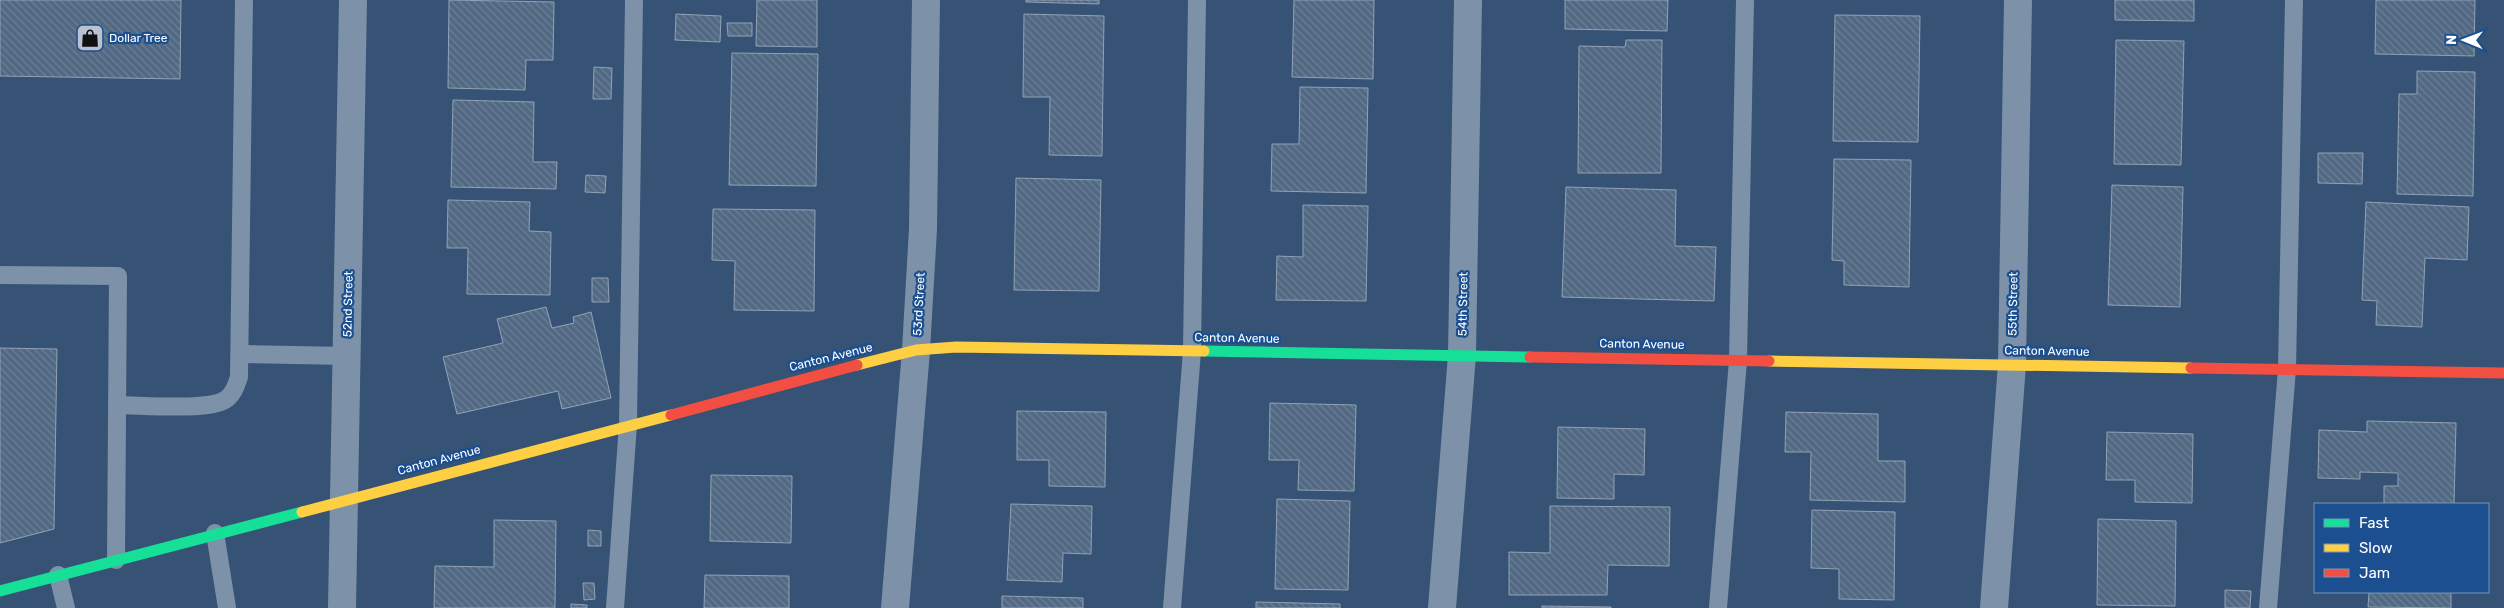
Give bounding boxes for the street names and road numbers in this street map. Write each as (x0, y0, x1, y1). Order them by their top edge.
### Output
street label: 52nd Street (340, 270, 356, 337)
street label: 54th Street (1455, 271, 1471, 336)
street label: 53rd Street (910, 272, 928, 336)
street label: 55th Street (2005, 272, 2021, 336)
street label: Canton Avenue (1194, 330, 1280, 346)
street label: Canton Avenue (1599, 336, 1685, 352)
street label: Canton Avenue (788, 340, 874, 374)
street label: Canton Avenue (2004, 343, 2090, 359)
street label: Canton Avenue (396, 442, 482, 478)

